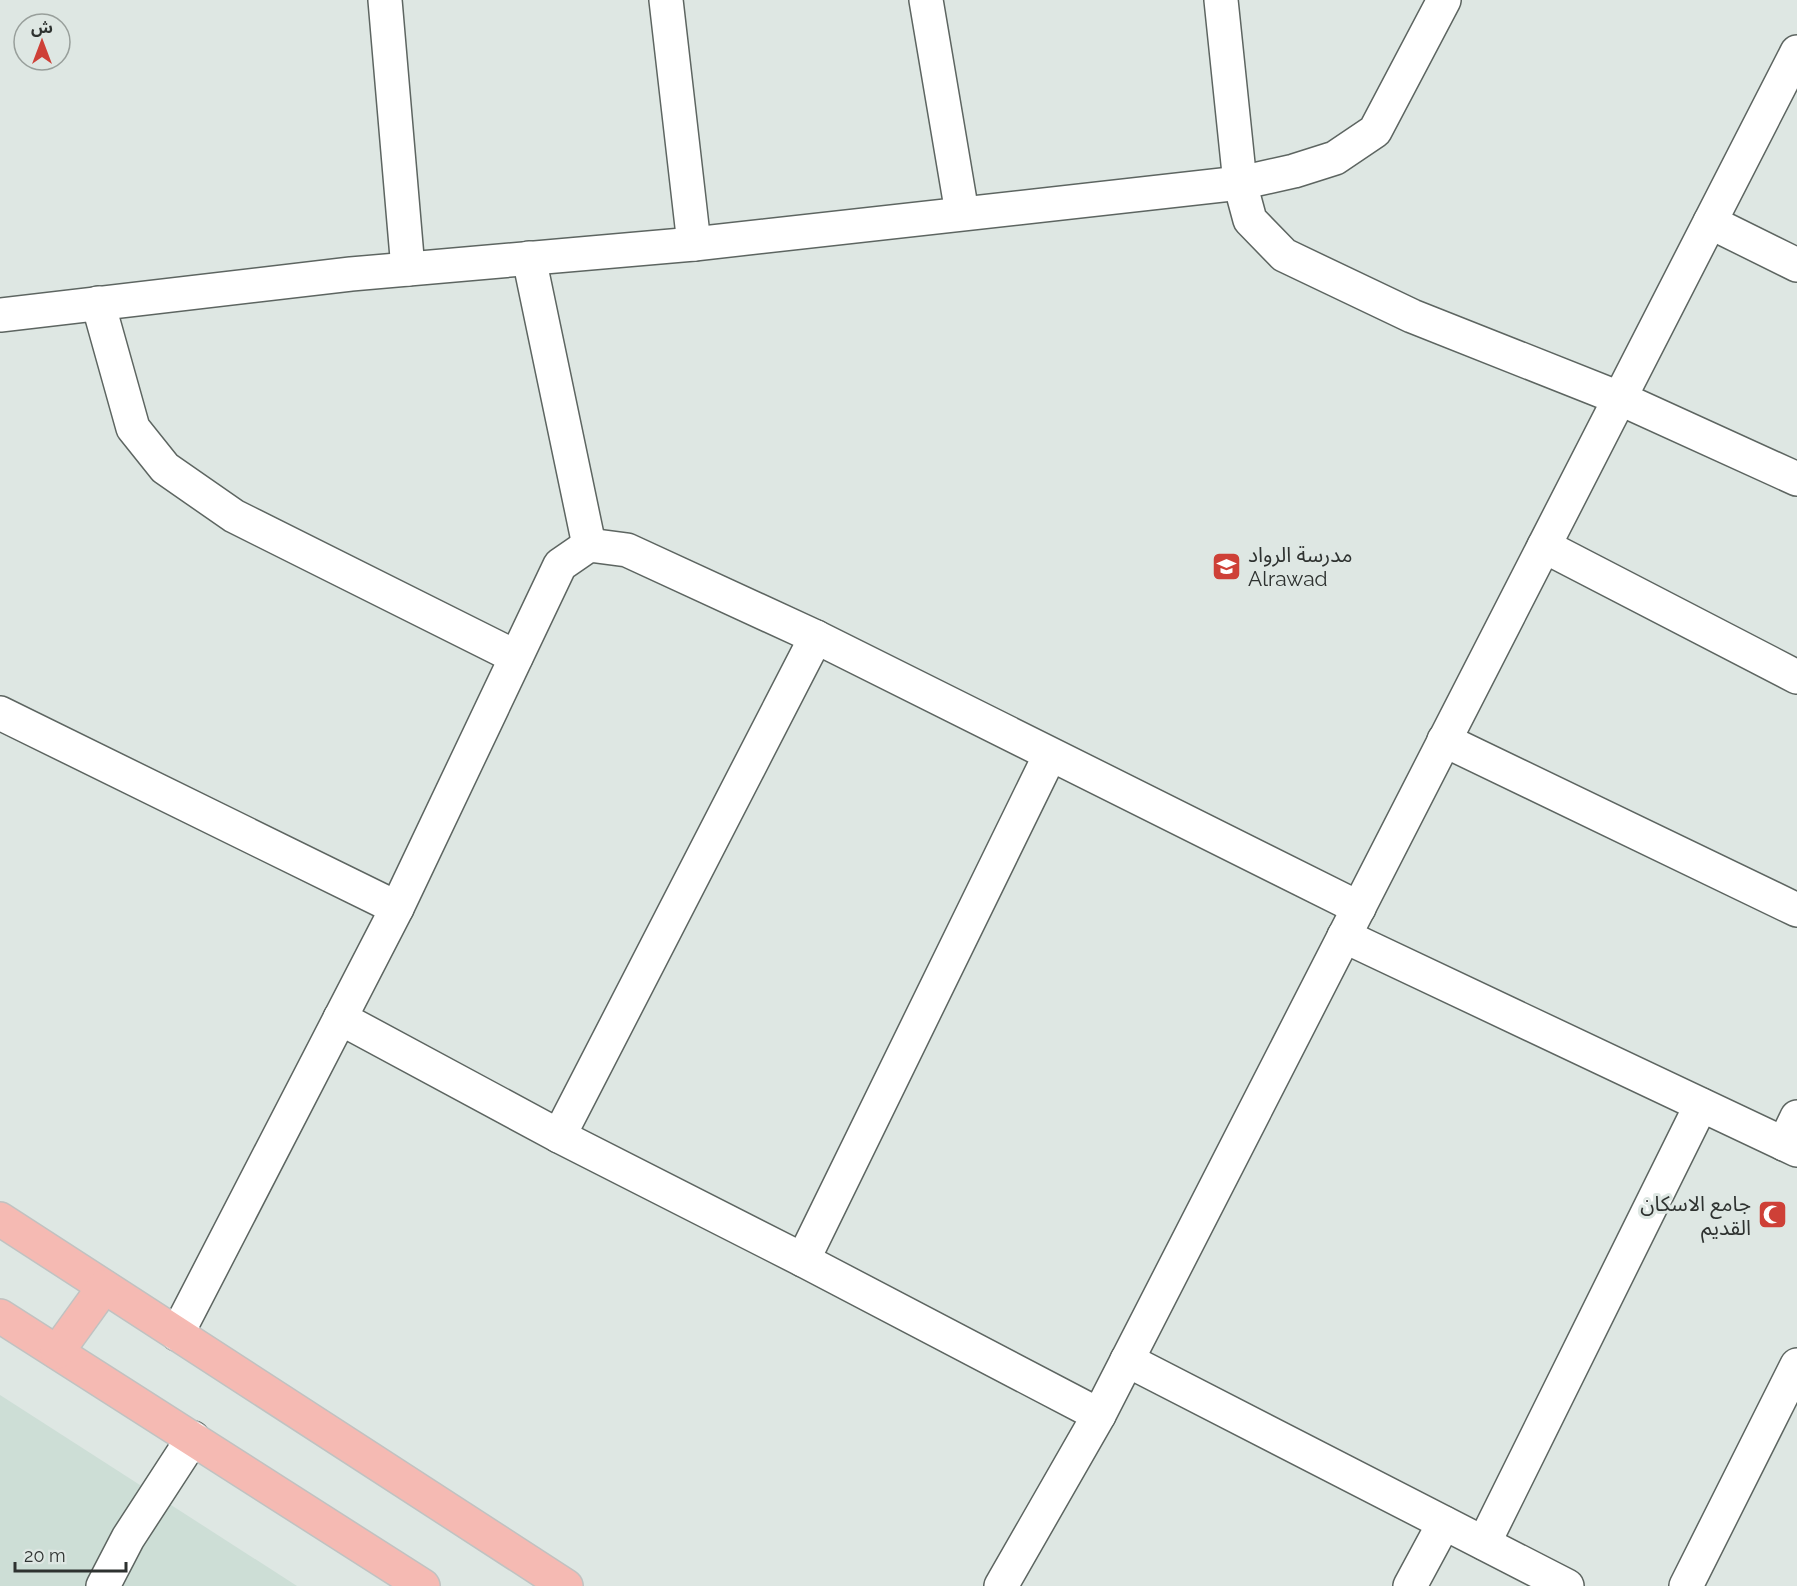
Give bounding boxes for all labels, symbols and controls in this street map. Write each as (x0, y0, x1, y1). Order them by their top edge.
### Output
north arrow (12, 12, 72, 72)
text: ش (31, 18, 53, 37)
place label: مدرسة الرواد Alrawad (1248, 542, 1352, 591)
school or university icon: مدرسة الرواد Alrawad (1211, 550, 1243, 582)
place label: جامع الاسكان القديم (1640, 1191, 1751, 1243)
mosque icon: جامع الاسكان القديم (1756, 1199, 1788, 1231)
scale bar (15, 1535, 126, 1573)
text: 20 m (24, 1545, 66, 1566)

